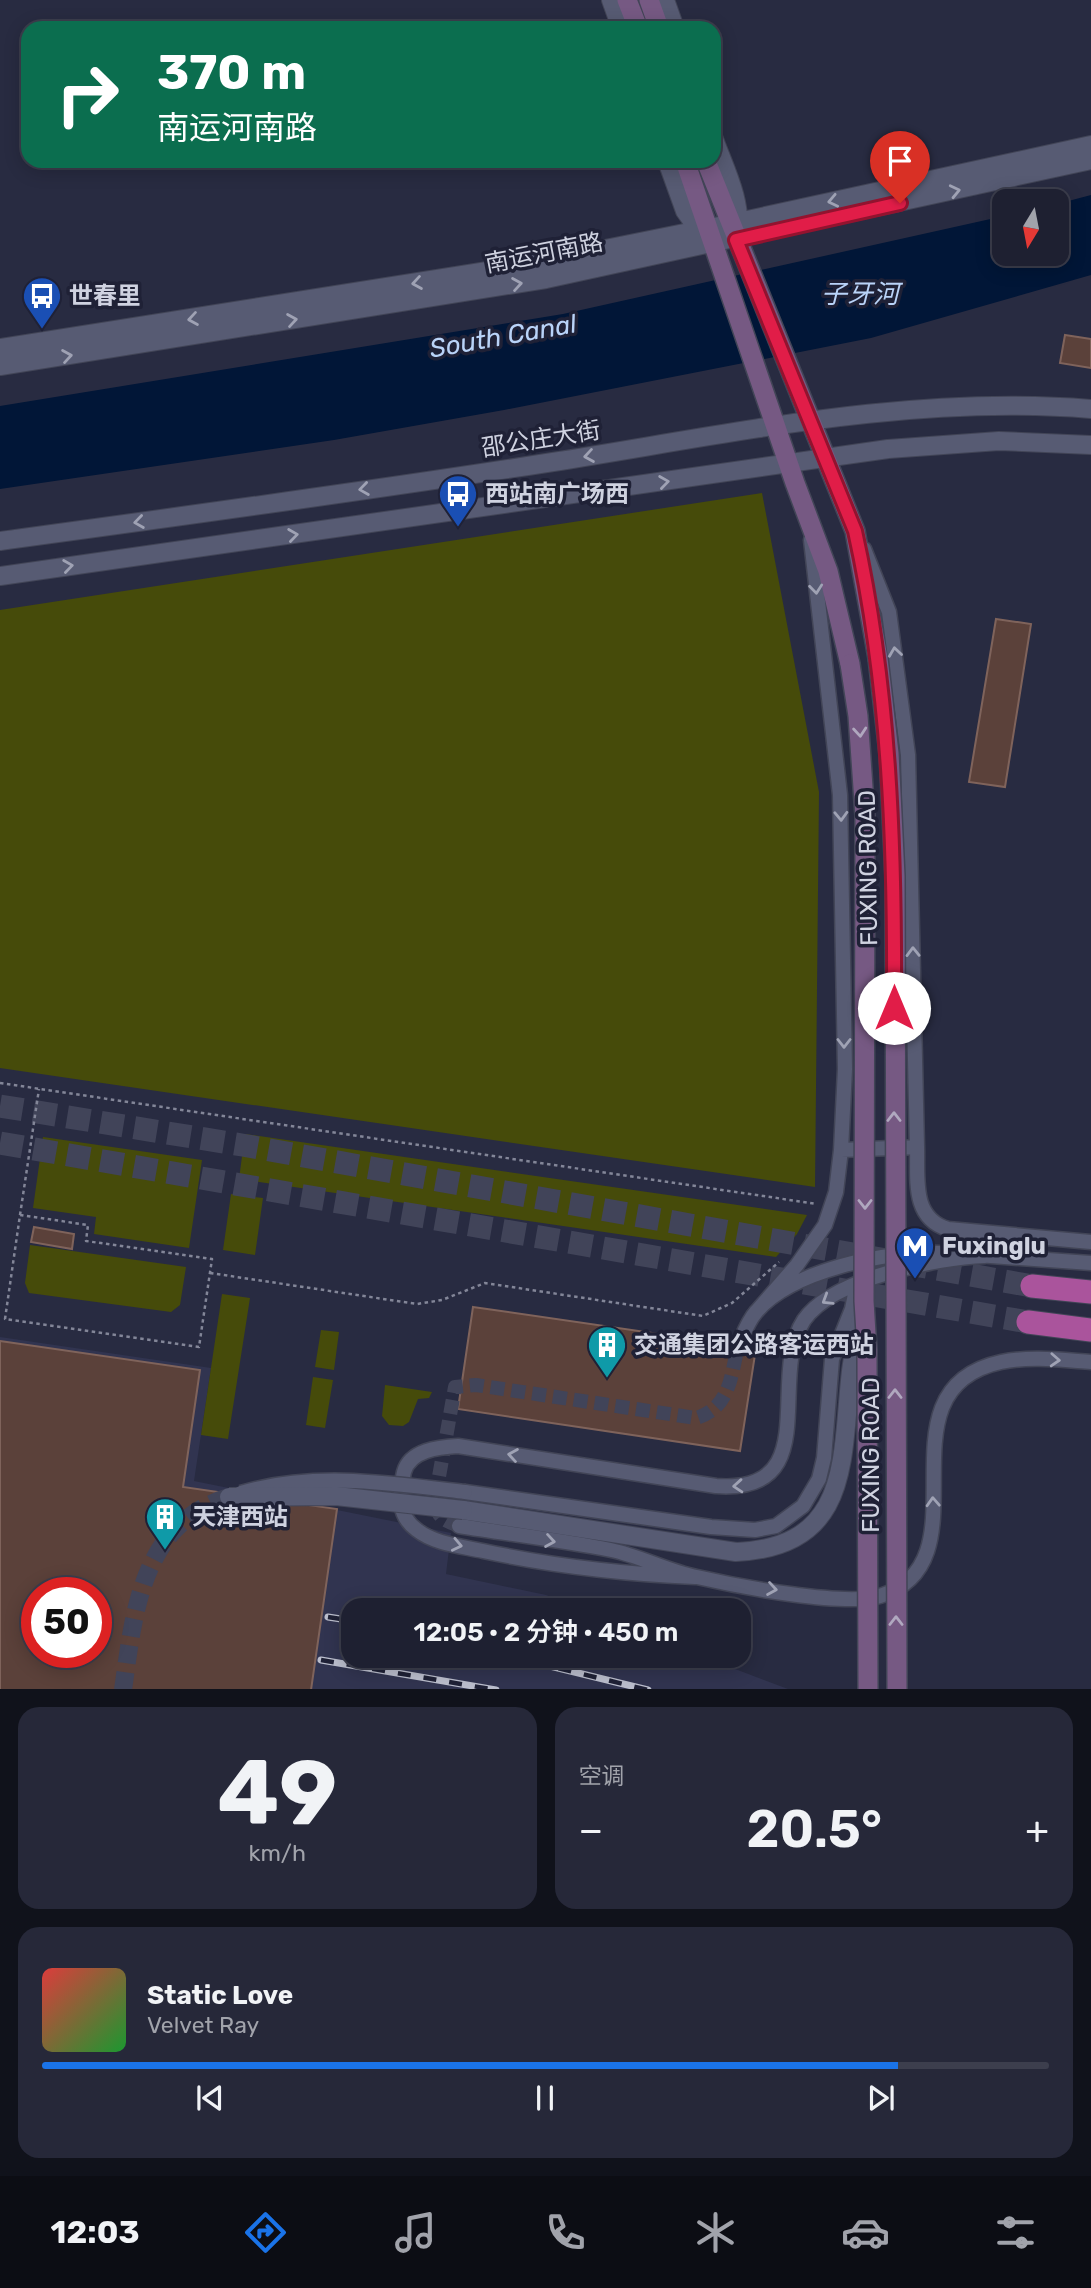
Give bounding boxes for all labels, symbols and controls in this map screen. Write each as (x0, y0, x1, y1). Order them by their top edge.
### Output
text: 370 m (157, 43, 306, 101)
icon: right (42, 49, 133, 140)
text: 南运河南路 (157, 109, 317, 147)
pin (870, 131, 930, 203)
icon: arrive (881, 142, 919, 180)
one-way arrow (949, 184, 961, 199)
north arrow (992, 189, 1069, 266)
map controls (992, 189, 1069, 266)
one-way arrow (827, 193, 839, 208)
street label: 南运河南路 (482, 228, 606, 278)
bus stop icon: 世春里 (21, 275, 63, 330)
one-way arrow (412, 275, 423, 290)
one-way arrow (511, 277, 523, 292)
water label: 子牙河 (821, 279, 904, 310)
place label: 世春里 (69, 282, 141, 310)
water label: South Canal (427, 308, 580, 365)
one-way arrow (187, 311, 199, 326)
one-way arrow (286, 313, 298, 328)
one-way arrow (62, 349, 73, 364)
street label: 邵公庄大街 (480, 416, 602, 462)
one-way arrow (583, 448, 595, 463)
bus stop icon: 西站南广场西 (437, 473, 479, 528)
one-way arrow (658, 475, 670, 490)
place label: 西站南广场西 (485, 480, 629, 508)
one-way arrow (358, 482, 370, 497)
one-way arrow (133, 514, 145, 529)
one-way arrow (287, 528, 299, 543)
one-way arrow (62, 559, 73, 574)
one-way arrow (809, 584, 824, 595)
one-way arrow (888, 646, 903, 658)
one-way arrow (852, 726, 867, 737)
street label: FUXING ROAD (853, 790, 883, 946)
one-way arrow (833, 811, 849, 821)
one-way arrow (905, 946, 921, 957)
position arrow (857, 971, 931, 1045)
one-way arrow (836, 1038, 852, 1049)
one-way arrow (886, 1112, 902, 1122)
one-way arrow (858, 1199, 873, 1210)
metro station icon: Fuxinglu (894, 1225, 936, 1280)
place label: Fuxinglu (942, 1232, 1046, 1260)
one-way arrow (822, 1292, 835, 1305)
building icon: 交通集团公路客运西站 (586, 1324, 628, 1379)
place label: 交通集团公路客运西站 (634, 1331, 874, 1359)
one-way arrow (1050, 1352, 1061, 1367)
street label: FUXING ROAD (857, 1377, 885, 1533)
one-way arrow (887, 1388, 903, 1399)
one-way arrow (507, 1448, 519, 1463)
one-way arrow (732, 1479, 743, 1494)
building icon: 天津西站 (144, 1496, 186, 1551)
one-way arrow (926, 1496, 941, 1507)
place label: 天津西站 (192, 1503, 288, 1531)
one-way arrow (544, 1533, 556, 1548)
one-way arrow (451, 1537, 463, 1552)
speed limit sign: 50 (21, 1577, 112, 1668)
one-way arrow (766, 1581, 778, 1596)
one-way arrow (888, 1616, 904, 1626)
text: 12:05 · 2 分钟 · 450 m (414, 1617, 679, 1648)
text: 49 (217, 1739, 337, 1847)
text: 空调 (579, 1762, 625, 1790)
text: 20.5° (747, 1798, 882, 1860)
text: − (579, 1807, 603, 1853)
text: + (1025, 1807, 1049, 1853)
text: km/h (249, 1839, 306, 1867)
text: Static Love (147, 1980, 293, 2011)
text: Velvet Ray (147, 2011, 259, 2039)
icon: previous (191, 2079, 229, 2117)
icon: pause (526, 2079, 564, 2117)
icon: next (862, 2079, 900, 2117)
icon: directions (241, 2208, 290, 2257)
icon: music (391, 2208, 440, 2257)
icon: phone (541, 2208, 590, 2257)
icon: climate (691, 2208, 740, 2257)
icon: car (841, 2208, 890, 2257)
icon: filters (991, 2208, 1040, 2257)
text: 12:03 (51, 2213, 139, 2251)

